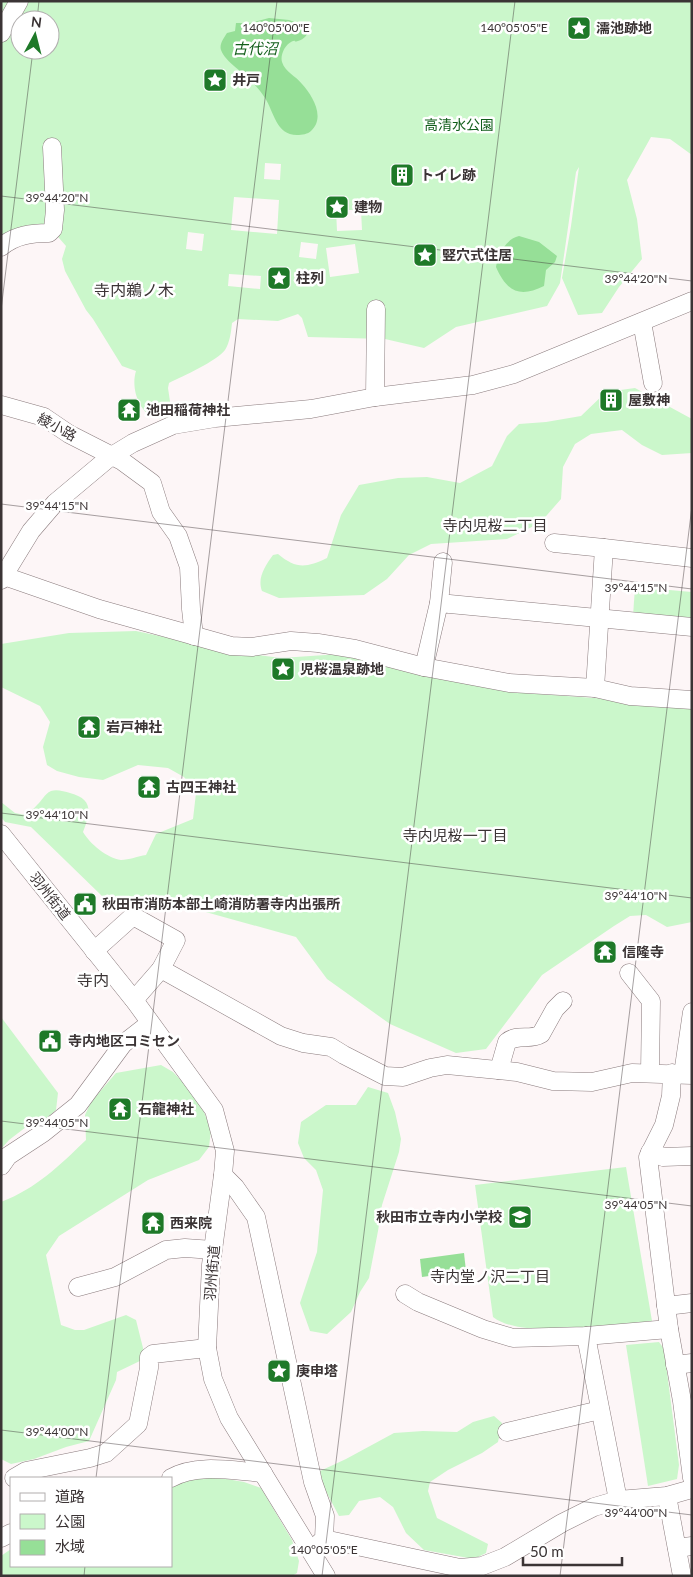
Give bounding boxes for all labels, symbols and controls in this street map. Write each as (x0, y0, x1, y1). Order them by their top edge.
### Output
north arrow (10, 10, 60, 60)
text: N (30, 13, 43, 31)
place icon: 濡池跡地 (566, 15, 592, 41)
place label: 濡池跡地 (596, 19, 652, 36)
text: 140°05'00"E (242, 20, 310, 35)
text: 140°05'05"E (480, 20, 548, 35)
water label: 古代沼 (232, 39, 279, 57)
place icon: 井戸 (202, 67, 228, 93)
place label: 井戸 (232, 71, 260, 88)
park label: 高清水公園 (424, 116, 494, 133)
building icon: トイレ跡 (389, 162, 415, 188)
place label: トイレ跡 (420, 166, 476, 183)
text: 39°44'20"N (26, 190, 88, 205)
place icon: 建物 (324, 194, 350, 220)
place label: 建物 (354, 198, 382, 215)
place icon: 竪穴式住居 (412, 242, 438, 268)
place label: 竪穴式住居 (442, 246, 512, 263)
place icon: 柱列 (266, 265, 292, 291)
place label: 柱列 (296, 269, 324, 286)
text: 39°44'20"N (605, 271, 667, 286)
district label: 寺内鵜ノ木 (94, 280, 174, 299)
building icon: 屋敷神 (598, 387, 624, 413)
place label: 屋敷神 (628, 391, 670, 408)
temple icon: 池田稲荷神社 (116, 397, 142, 423)
place label: 池田稲荷神社 (146, 401, 230, 418)
street label: 綾小路 (35, 409, 80, 444)
text: 39°44'15"N (26, 498, 88, 513)
district label: 寺内児桜二丁目 (442, 516, 548, 534)
text: 39°44'15"N (605, 580, 667, 595)
place icon: 児桜温泉跡地 (270, 656, 296, 682)
place label: 児桜温泉跡地 (300, 660, 384, 677)
temple icon: 岩戸神社 (76, 714, 102, 740)
place label: 岩戸神社 (106, 718, 162, 735)
temple icon: 古四王神社 (136, 774, 162, 800)
place label: 古四王神社 (166, 778, 236, 795)
text: 39°44'10"N (26, 807, 88, 822)
district label: 寺内児桜一丁目 (402, 826, 508, 844)
street label: 羽州街道 (26, 868, 74, 923)
text: 39°44'10"N (605, 888, 667, 903)
public building icon: 秋田市消防本部土崎消防署寺内出張所 (72, 891, 98, 917)
place label: 秋田市消防本部土崎消防署寺内出張所 (102, 895, 340, 912)
temple icon: 信隆寺 (592, 939, 618, 965)
place label: 信隆寺 (622, 943, 664, 960)
district label: 寺内 (77, 970, 109, 989)
public building icon: 寺内地区コミセン (37, 1028, 63, 1054)
place label: 寺内地区コミセン (68, 1032, 180, 1049)
temple icon: 石龍神社 (107, 1096, 133, 1122)
place label: 石龍神社 (138, 1100, 194, 1117)
text: 39°44'05"N (26, 1115, 88, 1130)
text: 39°44'05"N (605, 1197, 667, 1212)
school or university icon: 秋田市立寺内小学校 (507, 1204, 533, 1230)
place label: 秋田市立寺内小学校 (376, 1208, 502, 1225)
temple icon: 西来院 (140, 1210, 166, 1236)
place label: 西来院 (170, 1214, 212, 1231)
street label: 羽州街道 (201, 1244, 222, 1302)
district label: 寺内堂ノ沢二丁目 (430, 1267, 550, 1285)
place icon: 庚申塔 (266, 1358, 292, 1384)
place label: 庚申塔 (296, 1362, 338, 1379)
text: 39°44'00"N (26, 1424, 88, 1439)
legend (10, 1477, 172, 1567)
text: 道路 (55, 1487, 85, 1505)
text: 39°44'00"N (605, 1505, 667, 1520)
text: 公園 (55, 1512, 85, 1530)
scale bar (523, 1534, 622, 1566)
text: 水域 (55, 1537, 85, 1555)
text: 140°05'05"E (290, 1542, 358, 1557)
text: 50 m (530, 1542, 564, 1560)

